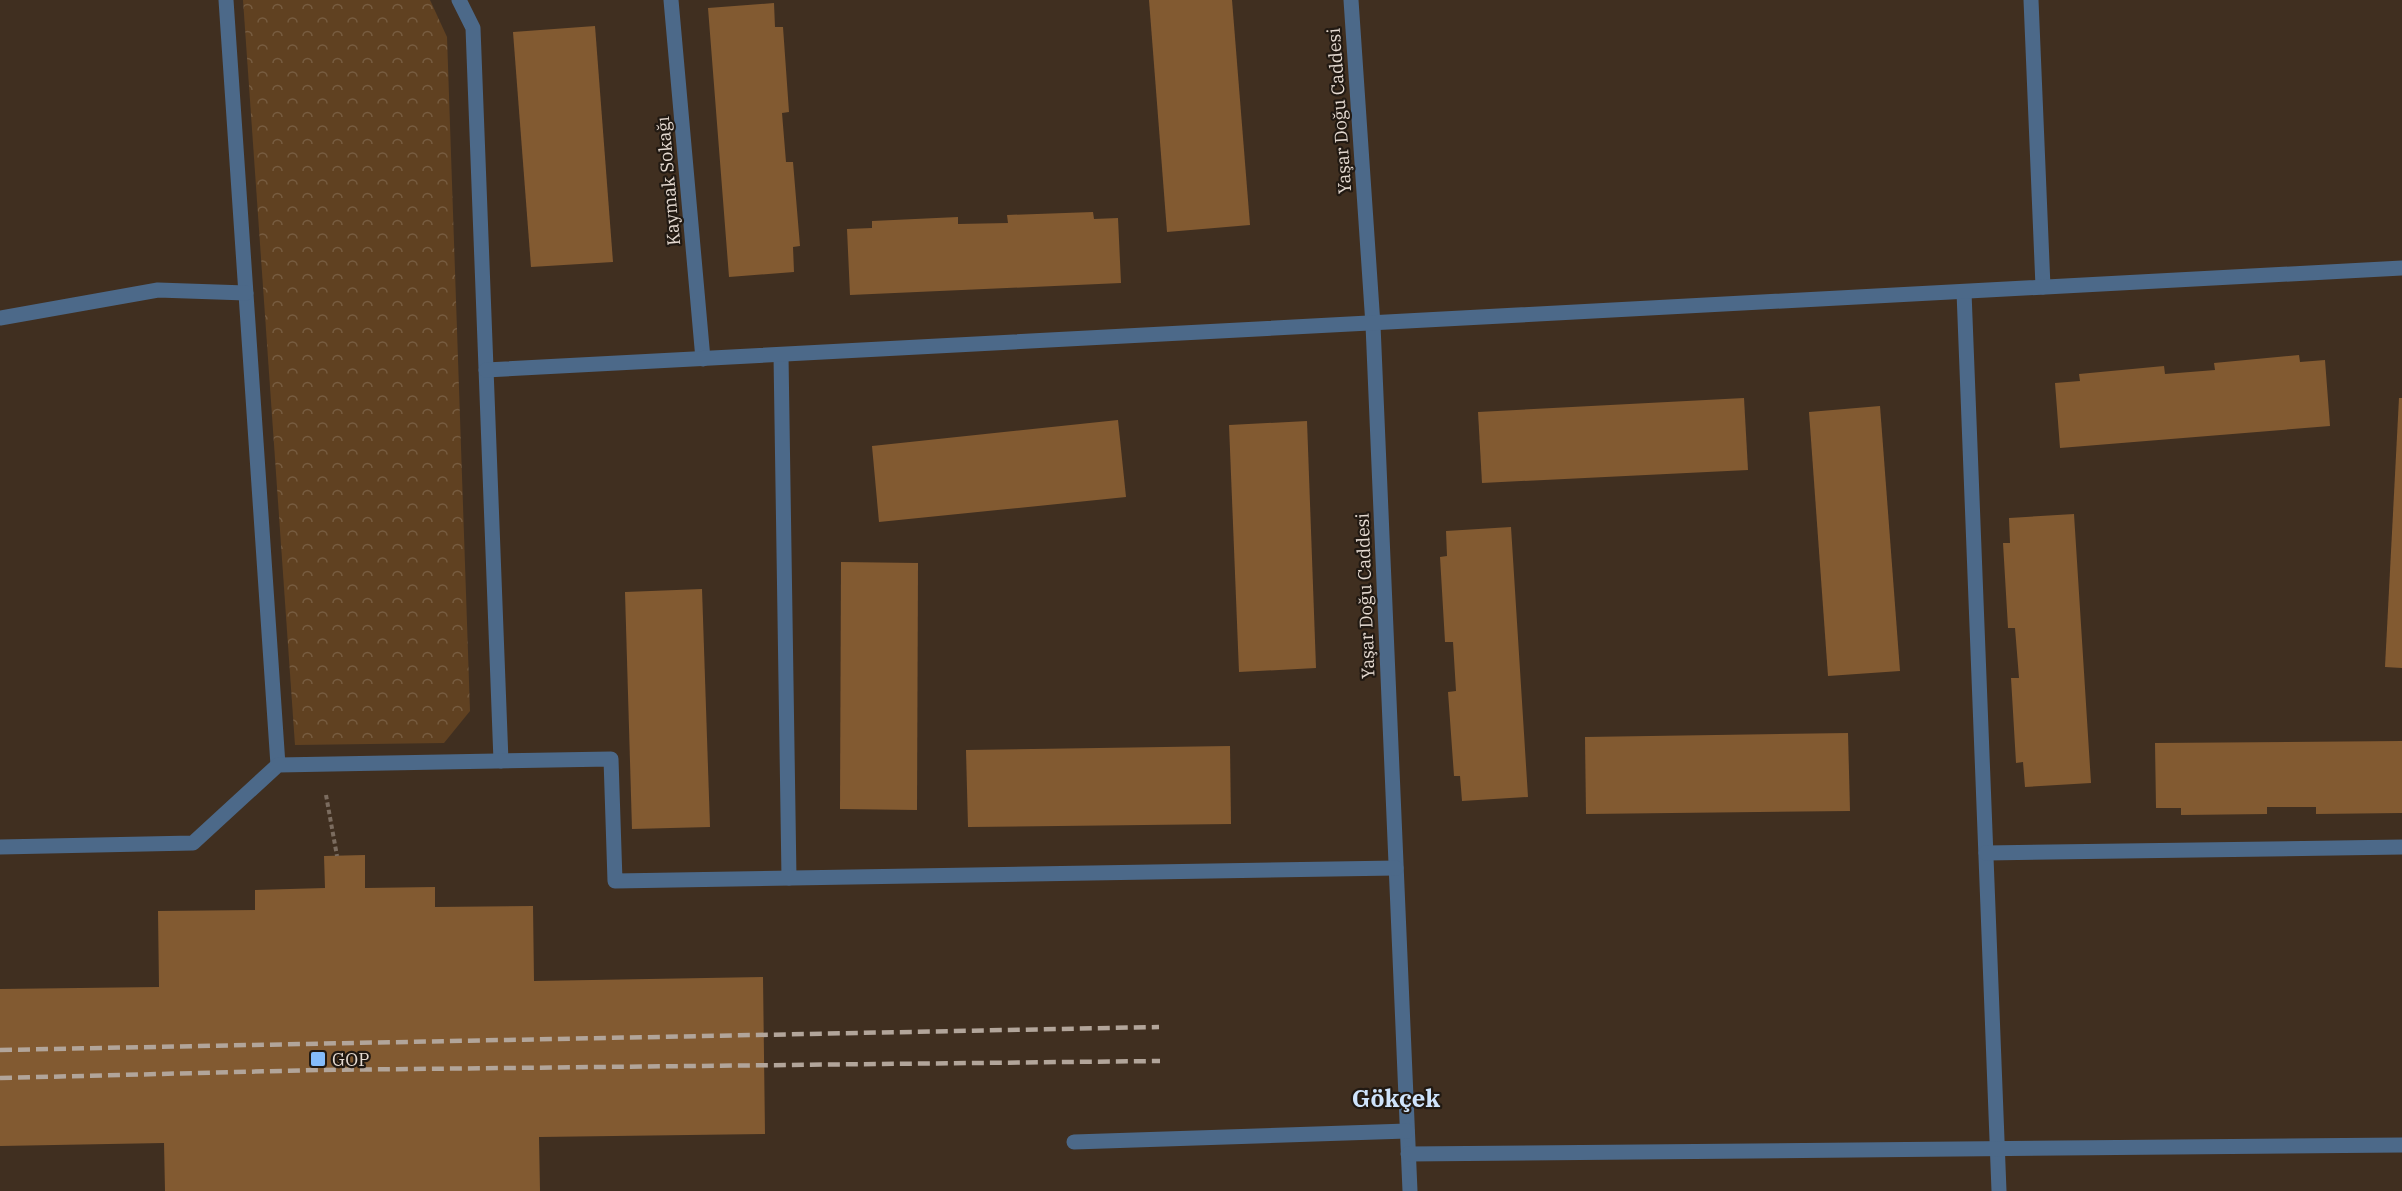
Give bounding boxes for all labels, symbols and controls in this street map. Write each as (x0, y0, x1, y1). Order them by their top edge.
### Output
street label: Yaşar Doğu Caddesi (1322, 27, 1356, 195)
street label: Kaymak Sokağı (651, 115, 685, 247)
street label: Yaşar Doğu Caddesi (1351, 512, 1379, 679)
place label: GOP (332, 1048, 369, 1071)
marker: GOP (309, 1050, 327, 1068)
district label: Gökçek (1352, 1082, 1440, 1114)

